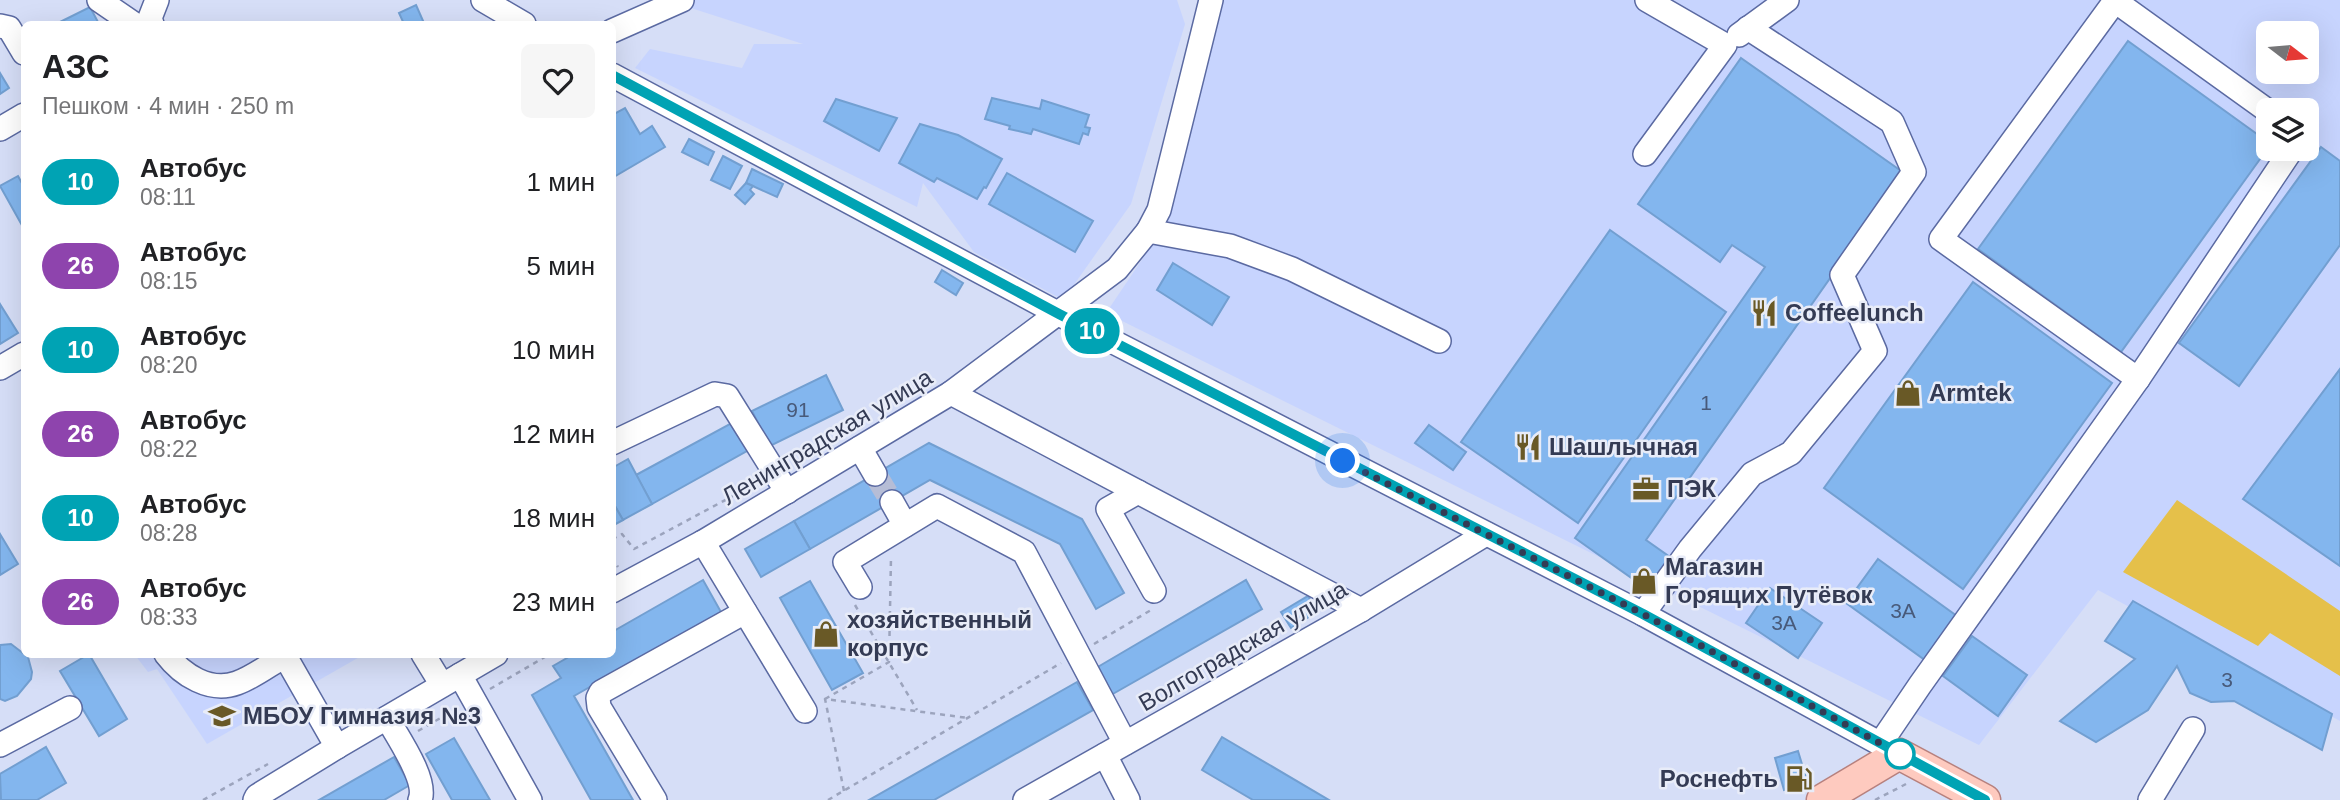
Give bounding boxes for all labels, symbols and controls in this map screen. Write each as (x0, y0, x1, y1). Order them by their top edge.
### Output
north arrow (2256, 21, 2319, 84)
map controls (2256, 21, 2319, 161)
button: heart (521, 44, 595, 118)
text: АЗС (42, 48, 110, 85)
text: Пешком · 4 мин · 250 m (42, 93, 294, 119)
button: layers (2256, 98, 2319, 161)
text: Автобус (140, 153, 247, 183)
text: 1 мин (527, 167, 595, 197)
text: 10 (67, 168, 94, 195)
text: 08:11 (140, 184, 196, 210)
text: Автобус (140, 237, 247, 267)
text: 5 мин (527, 251, 595, 281)
text: 26 (67, 252, 94, 279)
text: 08:15 (140, 268, 198, 294)
restaurant icon: Coffeelunch (1749, 298, 1779, 328)
place label: Coffeelunch (1785, 299, 1924, 326)
line badge: 10 (1060, 308, 1124, 354)
text: 10 (1079, 317, 1105, 344)
text: Автобус (140, 321, 247, 351)
text: 10 мин (512, 335, 595, 365)
text: 10 (67, 336, 94, 363)
text: 08:20 (140, 352, 198, 378)
street label: Ленинградская улица (717, 363, 937, 510)
shop icon: Armtek (1893, 378, 1923, 408)
place label: Armtek (1929, 379, 2012, 406)
house number: 1 (1700, 391, 1712, 414)
house number: 91 (786, 398, 810, 421)
text: Автобус (140, 405, 247, 435)
text: 12 мин (512, 419, 595, 449)
text: 26 (67, 420, 94, 447)
restaurant icon: Шашлычная (1513, 432, 1543, 462)
place label: Шашлычная (1549, 433, 1698, 460)
text: 08:22 (140, 436, 198, 462)
your location (1325, 443, 1360, 478)
office icon: ПЭК (1631, 474, 1661, 504)
place label: ПЭК (1667, 475, 1716, 502)
text: Автобус (140, 489, 247, 519)
text: 18 мин (512, 503, 595, 533)
text: 10 (67, 504, 94, 531)
text: 08:28 (140, 520, 198, 546)
place label: Магазин Горящих Путёвок (1665, 553, 1874, 608)
shop icon: Магазин Горящих Путёвок (1629, 566, 1659, 596)
text: Автобус (140, 573, 247, 603)
street label: Волгоградская улица (1134, 575, 1352, 716)
text: 23 мин (512, 587, 595, 617)
text: 26 (67, 588, 94, 615)
house number: 3А (1890, 599, 1916, 622)
text: 08:33 (140, 604, 198, 630)
place label: хозяйственный корпус (847, 606, 1032, 661)
house number: 3А (1771, 611, 1797, 634)
shop icon: хозяйственный корпус (811, 619, 841, 649)
house number: 3 (2221, 668, 2233, 691)
school or university icon: МБОУ Гимназия №3 (207, 701, 237, 731)
place label: МБОУ Гимназия №3 (243, 702, 481, 729)
unlabelled marker (1885, 739, 1915, 769)
fuel station icon: Роснефть (1784, 764, 1814, 794)
place label: Роснефть (1660, 765, 1778, 792)

